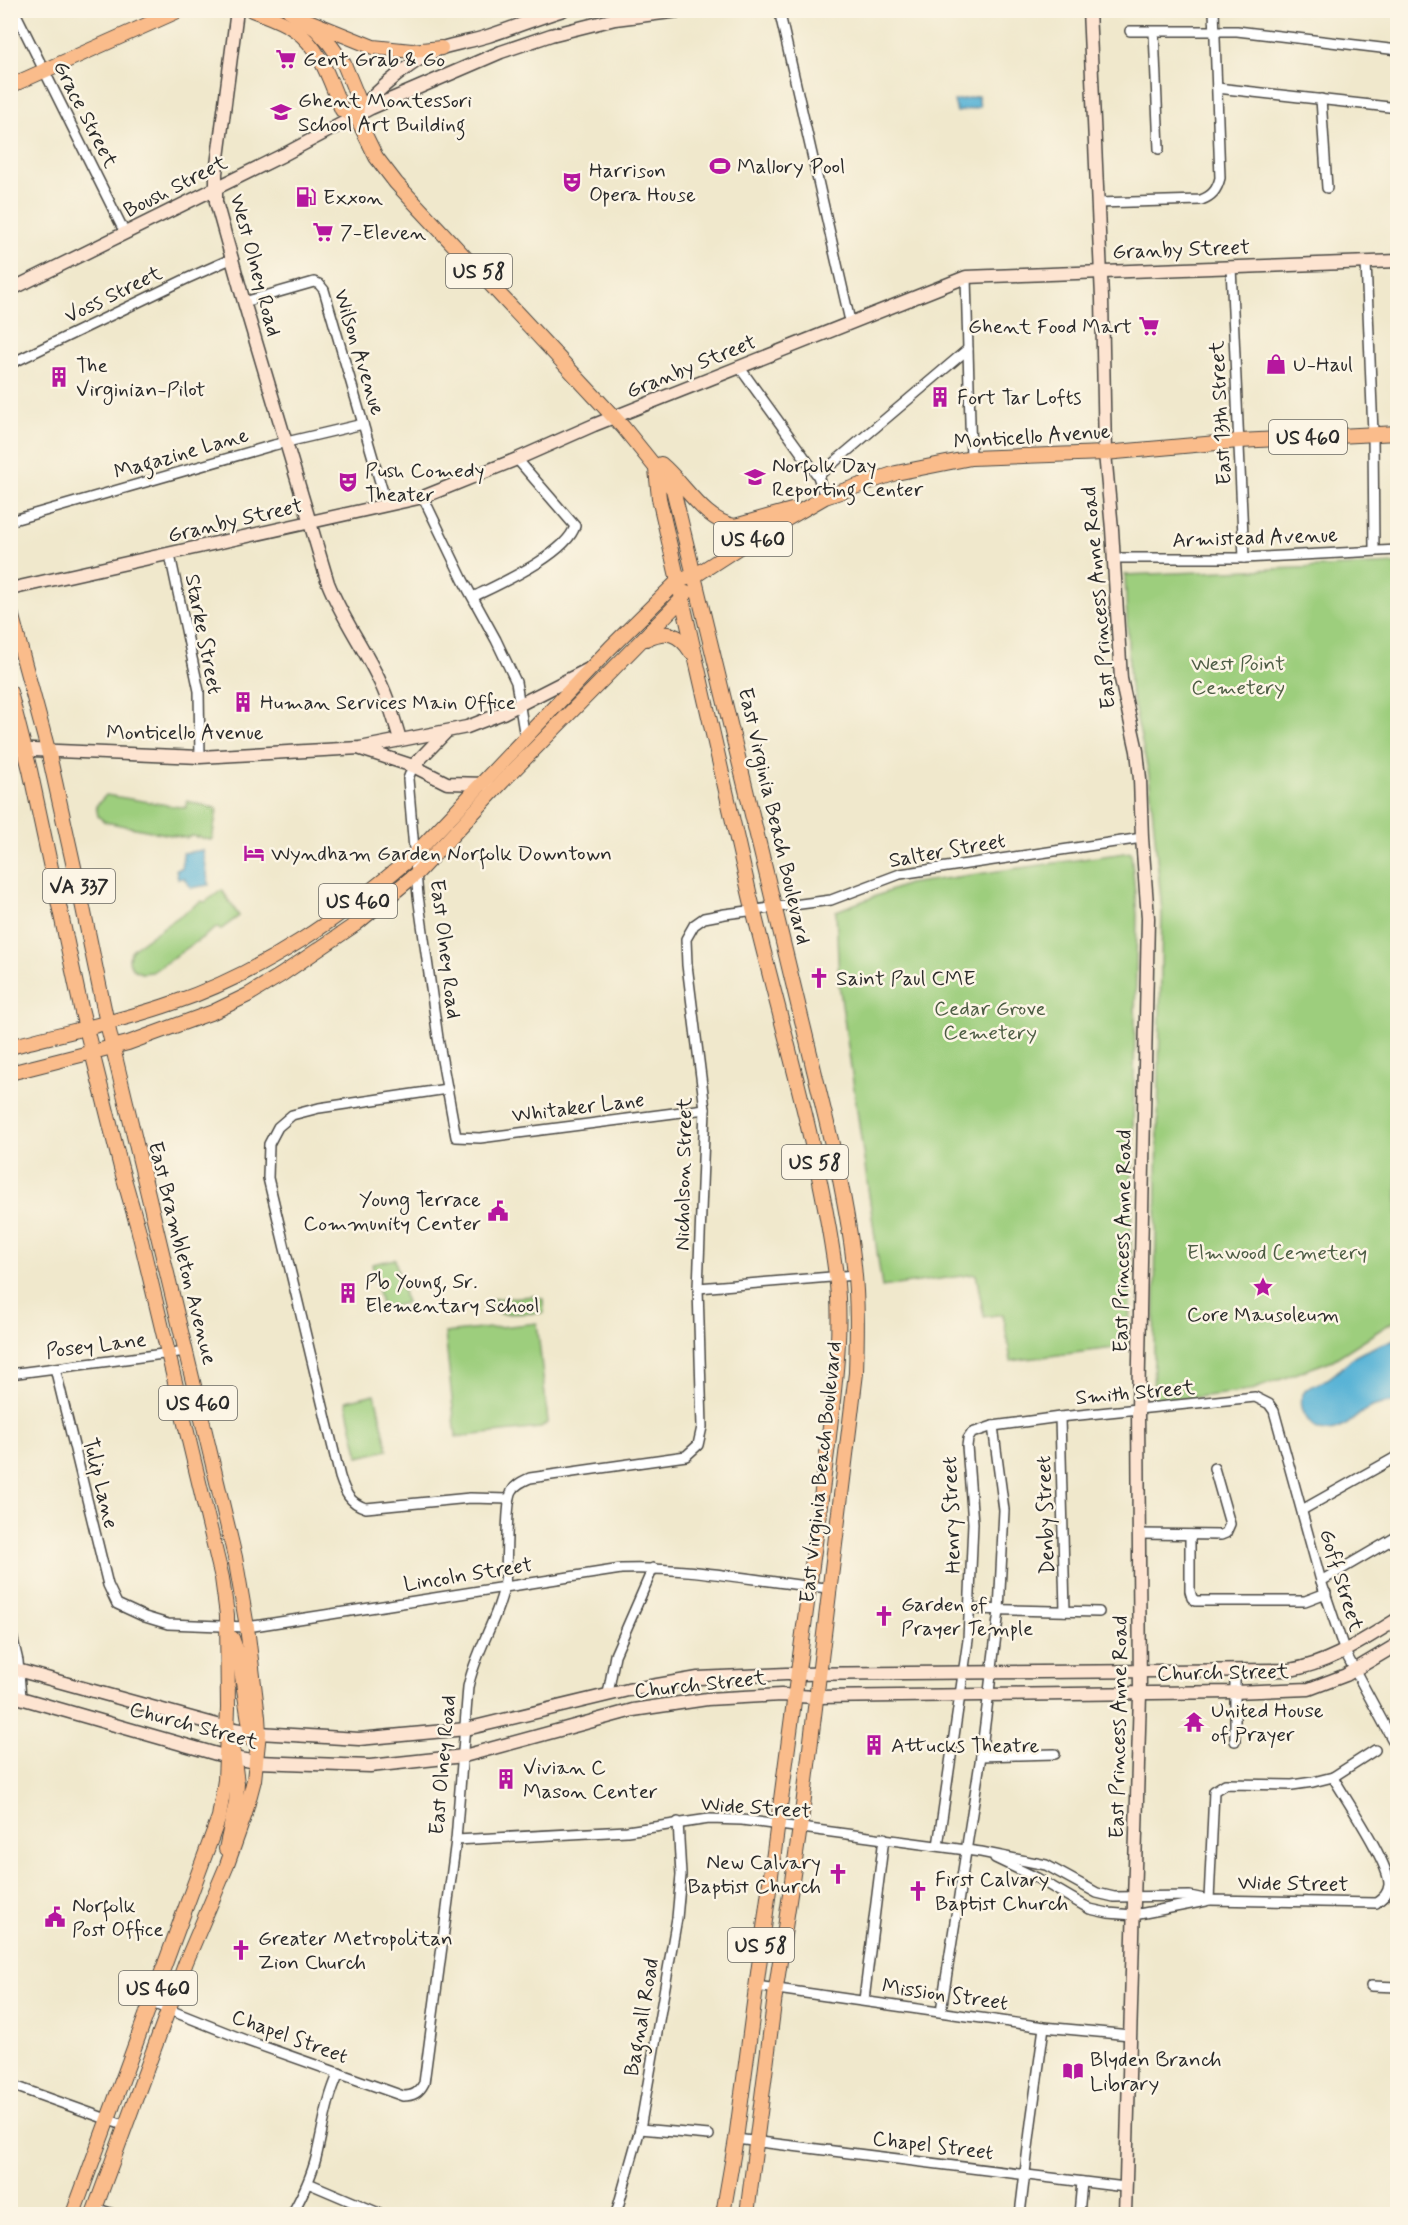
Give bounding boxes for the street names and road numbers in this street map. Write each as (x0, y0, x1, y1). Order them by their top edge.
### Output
street label: Grace Street (46, 56, 124, 173)
street label: Boush Street (119, 148, 233, 225)
street label: West Olney Road (223, 191, 288, 340)
street label: Granby Street (1112, 234, 1250, 266)
road number: US 58 (446, 254, 512, 288)
street label: Voss Street (60, 259, 167, 331)
street label: Wilson Avenue (327, 286, 392, 419)
street label: Granby Street (622, 328, 761, 406)
street label: East 13th Street (1203, 339, 1239, 486)
street label: Monticello Avenue (953, 418, 1112, 456)
road number: US 460 (1269, 420, 1347, 454)
street label: Magazine Lane (111, 421, 253, 488)
street label: East Princess Anne Road (1075, 486, 1123, 710)
street label: Granby Street (165, 492, 306, 550)
street label: Armistead Avenue (1172, 521, 1338, 555)
road number: US 460 (714, 522, 792, 556)
street label: Starke Street (178, 572, 228, 697)
street label: East Virginia Beach Boulevard (730, 685, 817, 948)
street label: Monticello Avenue (106, 719, 264, 747)
street label: Salter Street (887, 827, 1008, 875)
road number: VA 337 (43, 869, 115, 903)
street label: East Olney Road (423, 878, 467, 1021)
road number: US 460 (319, 884, 397, 918)
street label: Whitaker Lane (510, 1086, 646, 1130)
street label: Nicholson Street (669, 1096, 699, 1251)
street label: East Princess Anne Road (1107, 1129, 1139, 1353)
street label: East Brambleton Avenue (141, 1139, 223, 1368)
road number: US 58 (782, 1145, 848, 1179)
street label: Posey Lane (44, 1326, 148, 1366)
street label: East Virginia Beach Boulevard (793, 1340, 850, 1604)
street label: Smith Street (1074, 1374, 1197, 1412)
road number: US 460 (159, 1386, 237, 1420)
street label: Tulip Lane (75, 1435, 125, 1532)
street label: Denby Street (1030, 1455, 1062, 1575)
street label: Henry Street (936, 1456, 968, 1574)
street label: Goff Street (1312, 1526, 1370, 1636)
street label: Lincoln Street (402, 1551, 535, 1599)
street label: East Princess Anne Road (1103, 1615, 1135, 1839)
street label: Church Street (1157, 1658, 1290, 1688)
street label: Church Street (633, 1664, 768, 1706)
street label: East Olney Road (423, 1694, 463, 1836)
street label: Church Street (126, 1695, 262, 1757)
street label: Wide Street (700, 1790, 812, 1826)
street label: Wide Street (1237, 1869, 1349, 1899)
road number: US 58 (728, 1928, 794, 1962)
street label: Bagnall Road (618, 1956, 668, 2079)
road number: US 460 (119, 1971, 197, 2005)
street label: Mission Street (880, 1972, 1010, 2018)
street label: Chapel Street (228, 2003, 352, 2071)
street label: Chapel Street (871, 2125, 995, 2167)

